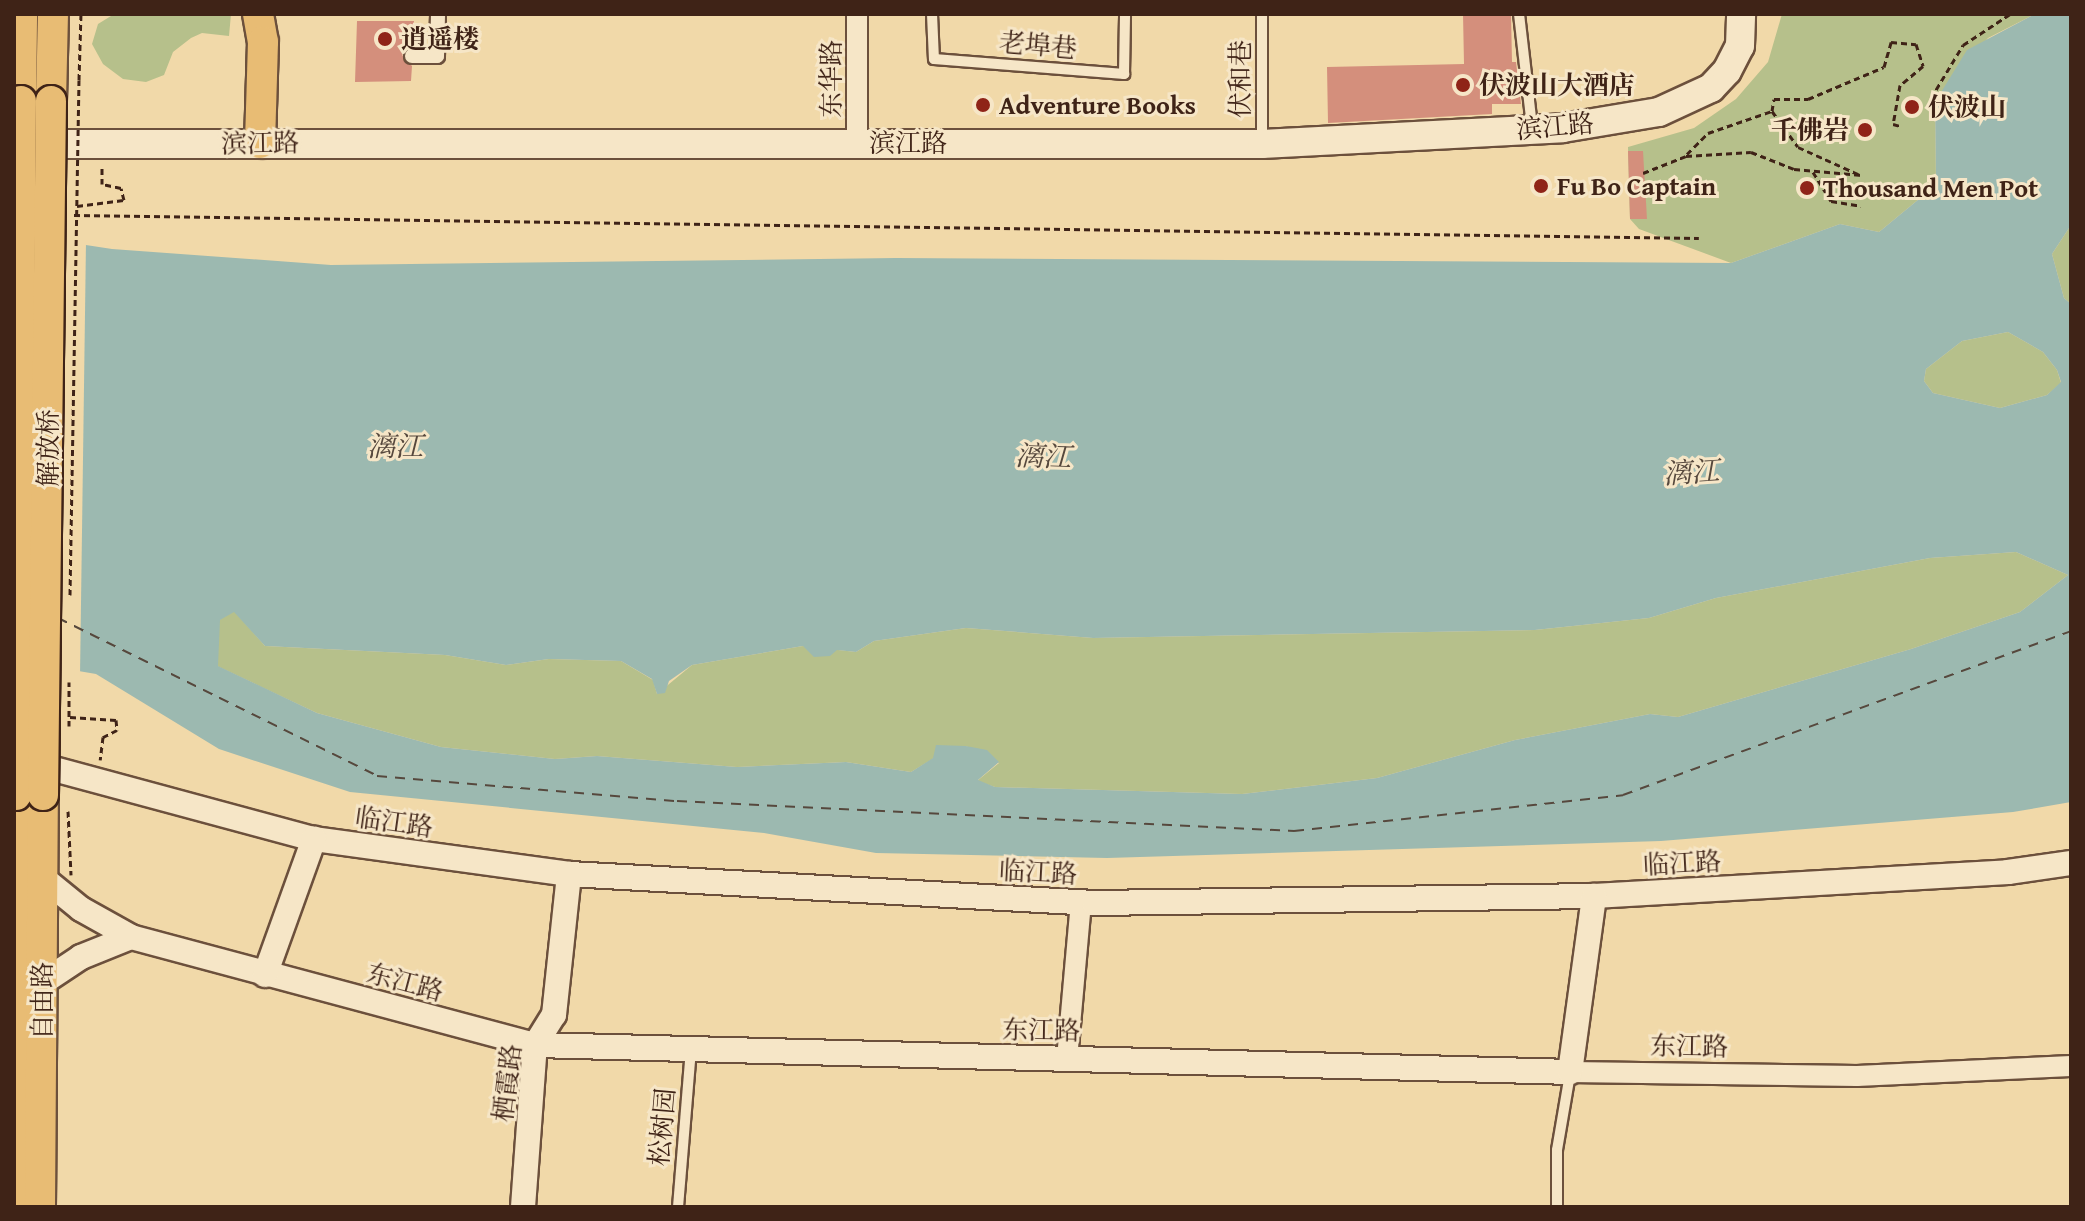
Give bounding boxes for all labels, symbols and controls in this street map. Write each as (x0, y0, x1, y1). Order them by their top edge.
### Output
place label: 逍遥楼 (401, 23, 479, 55)
street label: 老埠巷 (998, 26, 1078, 64)
marker: 逍遥楼 (376, 30, 394, 48)
street label: 东华路 (815, 40, 847, 118)
street label: 伏和巷 (1224, 40, 1256, 118)
place label: 伏波山大酒店 (1479, 69, 1635, 101)
marker: 伏波山大酒店 (1454, 76, 1472, 94)
place label: Adventure Books (999, 89, 1196, 121)
place label: 伏波山 (1928, 91, 2006, 123)
marker: Adventure Books (974, 96, 992, 114)
marker: 伏波山 (1903, 98, 1921, 116)
street label: 滨江路 (1515, 107, 1595, 145)
place label: 千佛岩 (1771, 114, 1849, 146)
marker: 千佛岩 (1856, 121, 1874, 139)
street label: 滨江路 (221, 127, 299, 159)
street label: 滨江路 (869, 127, 947, 159)
place label: Fu Bo Captain (1557, 170, 1716, 202)
place label: Thousand Men Pot (1823, 172, 2038, 204)
marker: Fu Bo Captain (1532, 177, 1550, 195)
marker: Thousand Men Pot (1798, 179, 1816, 197)
street label: 解放桥 (32, 409, 64, 487)
water label: 漓江 (367, 429, 423, 463)
water label: 漓江 (1014, 438, 1072, 474)
water label: 漓江 (1662, 453, 1720, 491)
street label: 临江路 (353, 801, 435, 843)
street label: 临江路 (1642, 845, 1722, 881)
street label: 临江路 (998, 854, 1078, 890)
street label: 东江路 (363, 957, 447, 1007)
street label: 自由路 (26, 962, 58, 1040)
street label: 东江路 (1002, 1014, 1080, 1046)
street label: 东江路 (1650, 1030, 1728, 1062)
street label: 栖霞路 (487, 1042, 527, 1124)
street label: 松树园 (643, 1087, 681, 1167)

